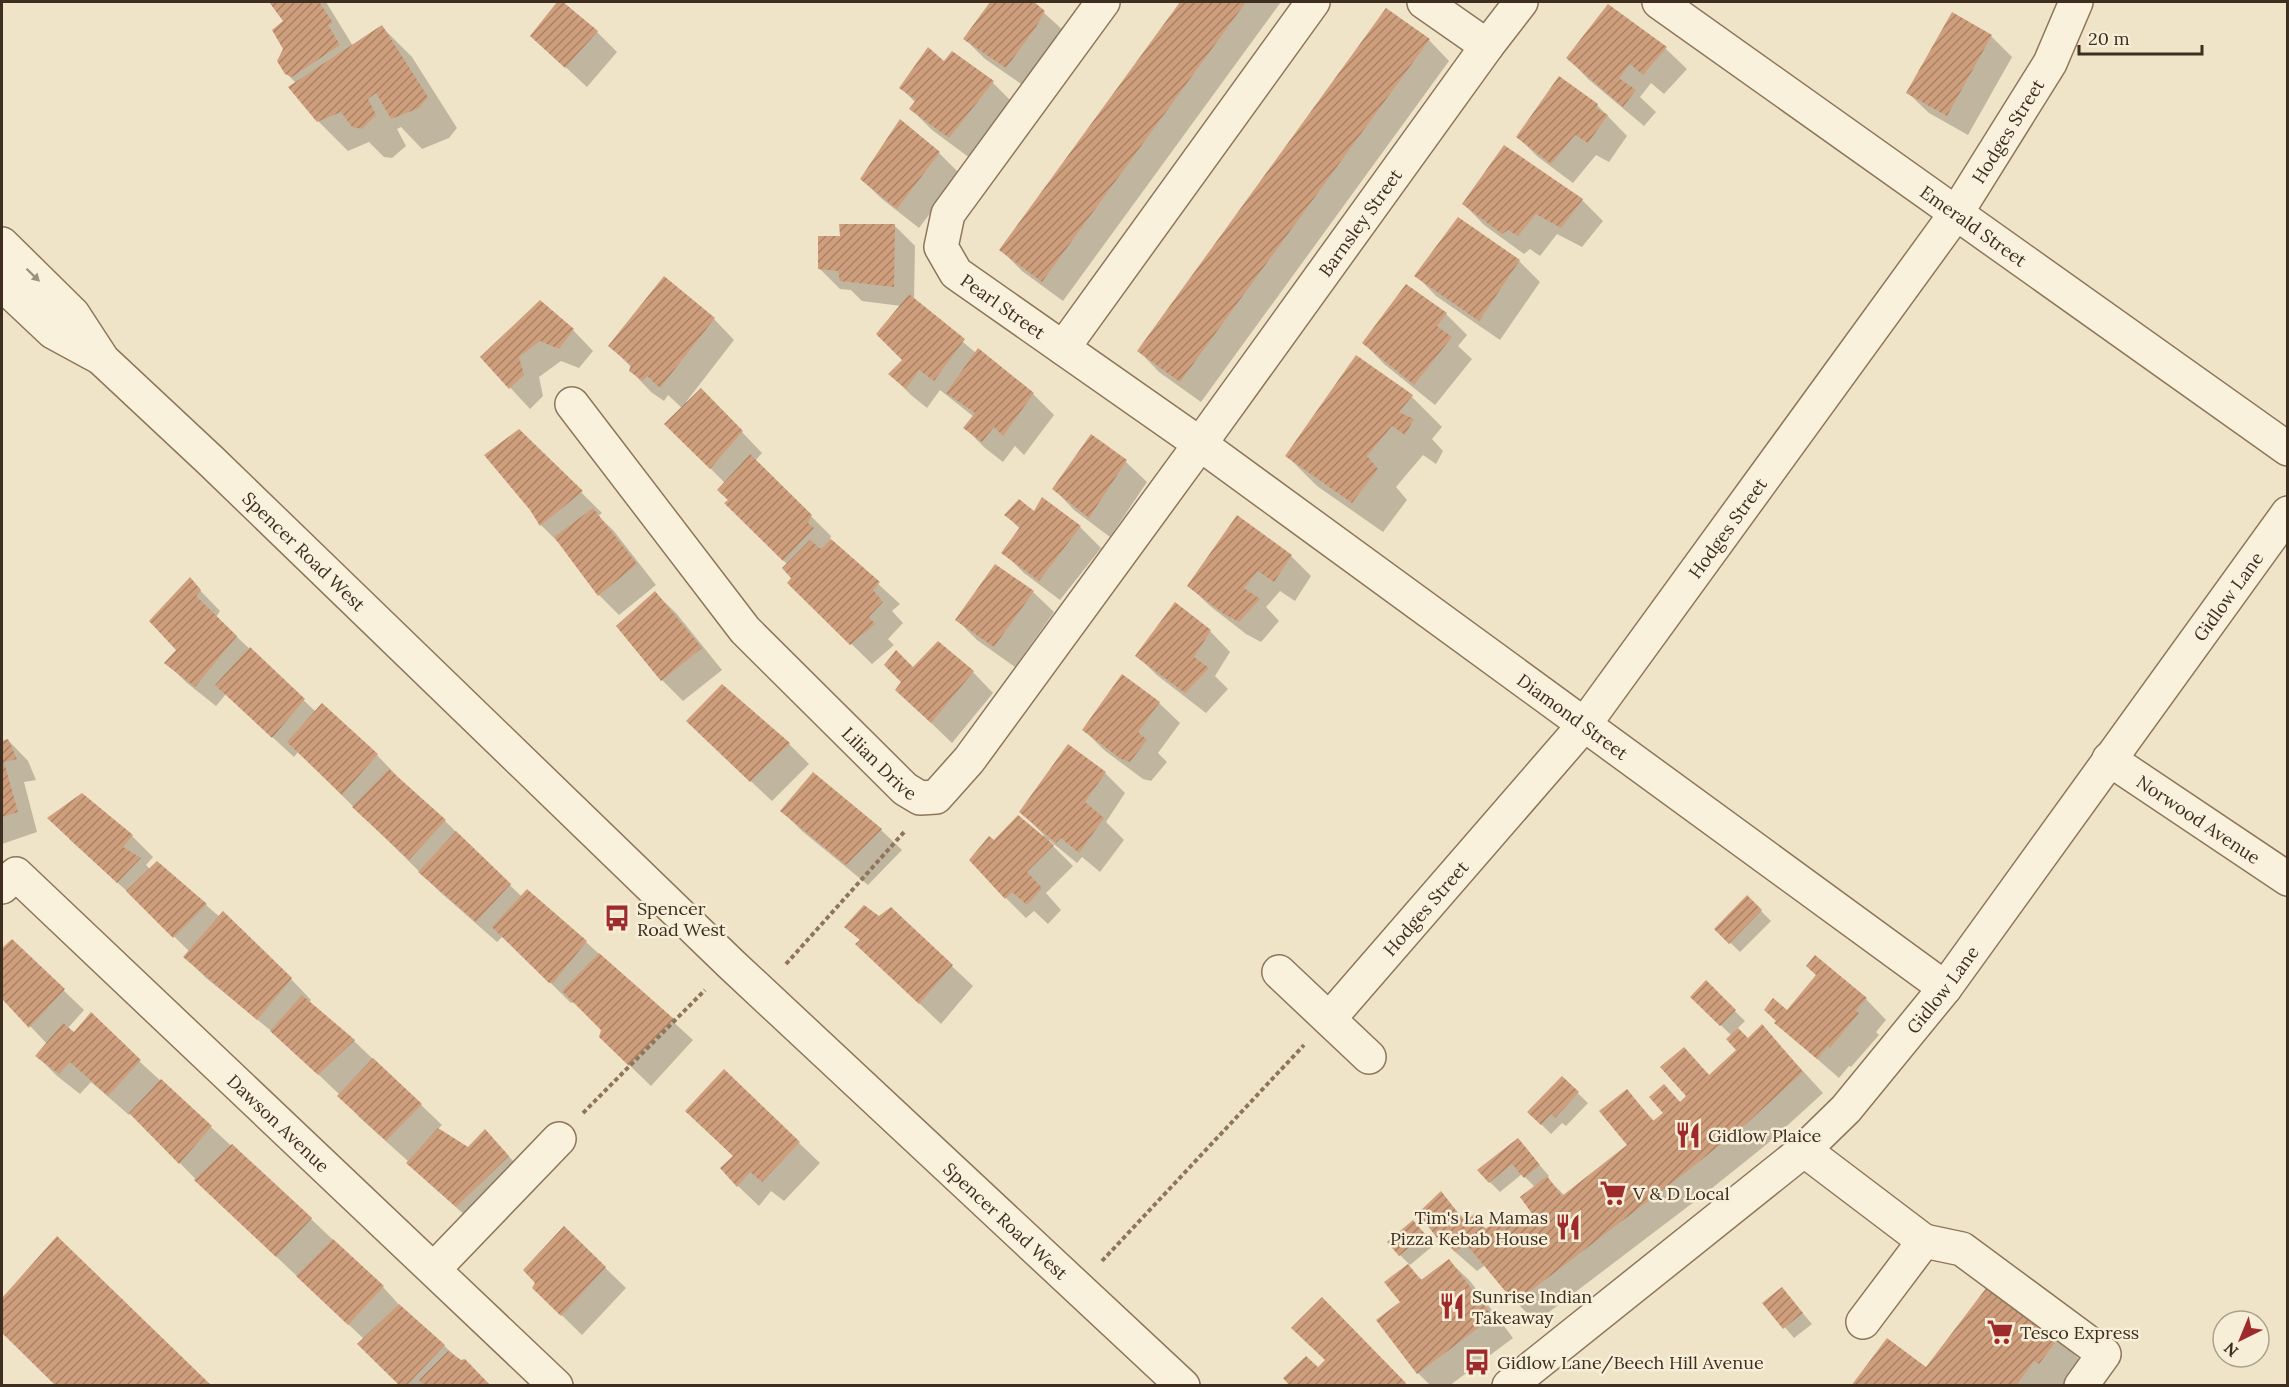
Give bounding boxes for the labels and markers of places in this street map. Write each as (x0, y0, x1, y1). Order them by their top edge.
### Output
place label: Spencer Road West (637, 897, 726, 941)
bus stop icon: Spencer Road West (602, 903, 632, 933)
restaurant icon: Gidlow Plaice (1673, 1120, 1703, 1150)
place label: Gidlow Plaice (1708, 1124, 1821, 1147)
supermarket icon: V & D Local (1598, 1178, 1628, 1208)
place label: V & D Local (1632, 1182, 1730, 1205)
place label: Tim's La Mamas Pizza Kebab House (1390, 1206, 1548, 1250)
restaurant icon: Tim's La Mamas Pizza Kebab House (1553, 1212, 1583, 1242)
place label: Sunrise Indian Takeaway (1472, 1285, 1592, 1329)
restaurant icon: Sunrise Indian Takeaway (1437, 1291, 1467, 1321)
supermarket icon: Tesco Express (1985, 1317, 2015, 1347)
place label: Tesco Express (2020, 1321, 2139, 1344)
bus stop icon: Gidlow Lane/Beech Hill Avenue (1462, 1347, 1492, 1377)
place label: Gidlow Lane/Beech Hill Avenue (1497, 1351, 1764, 1374)

